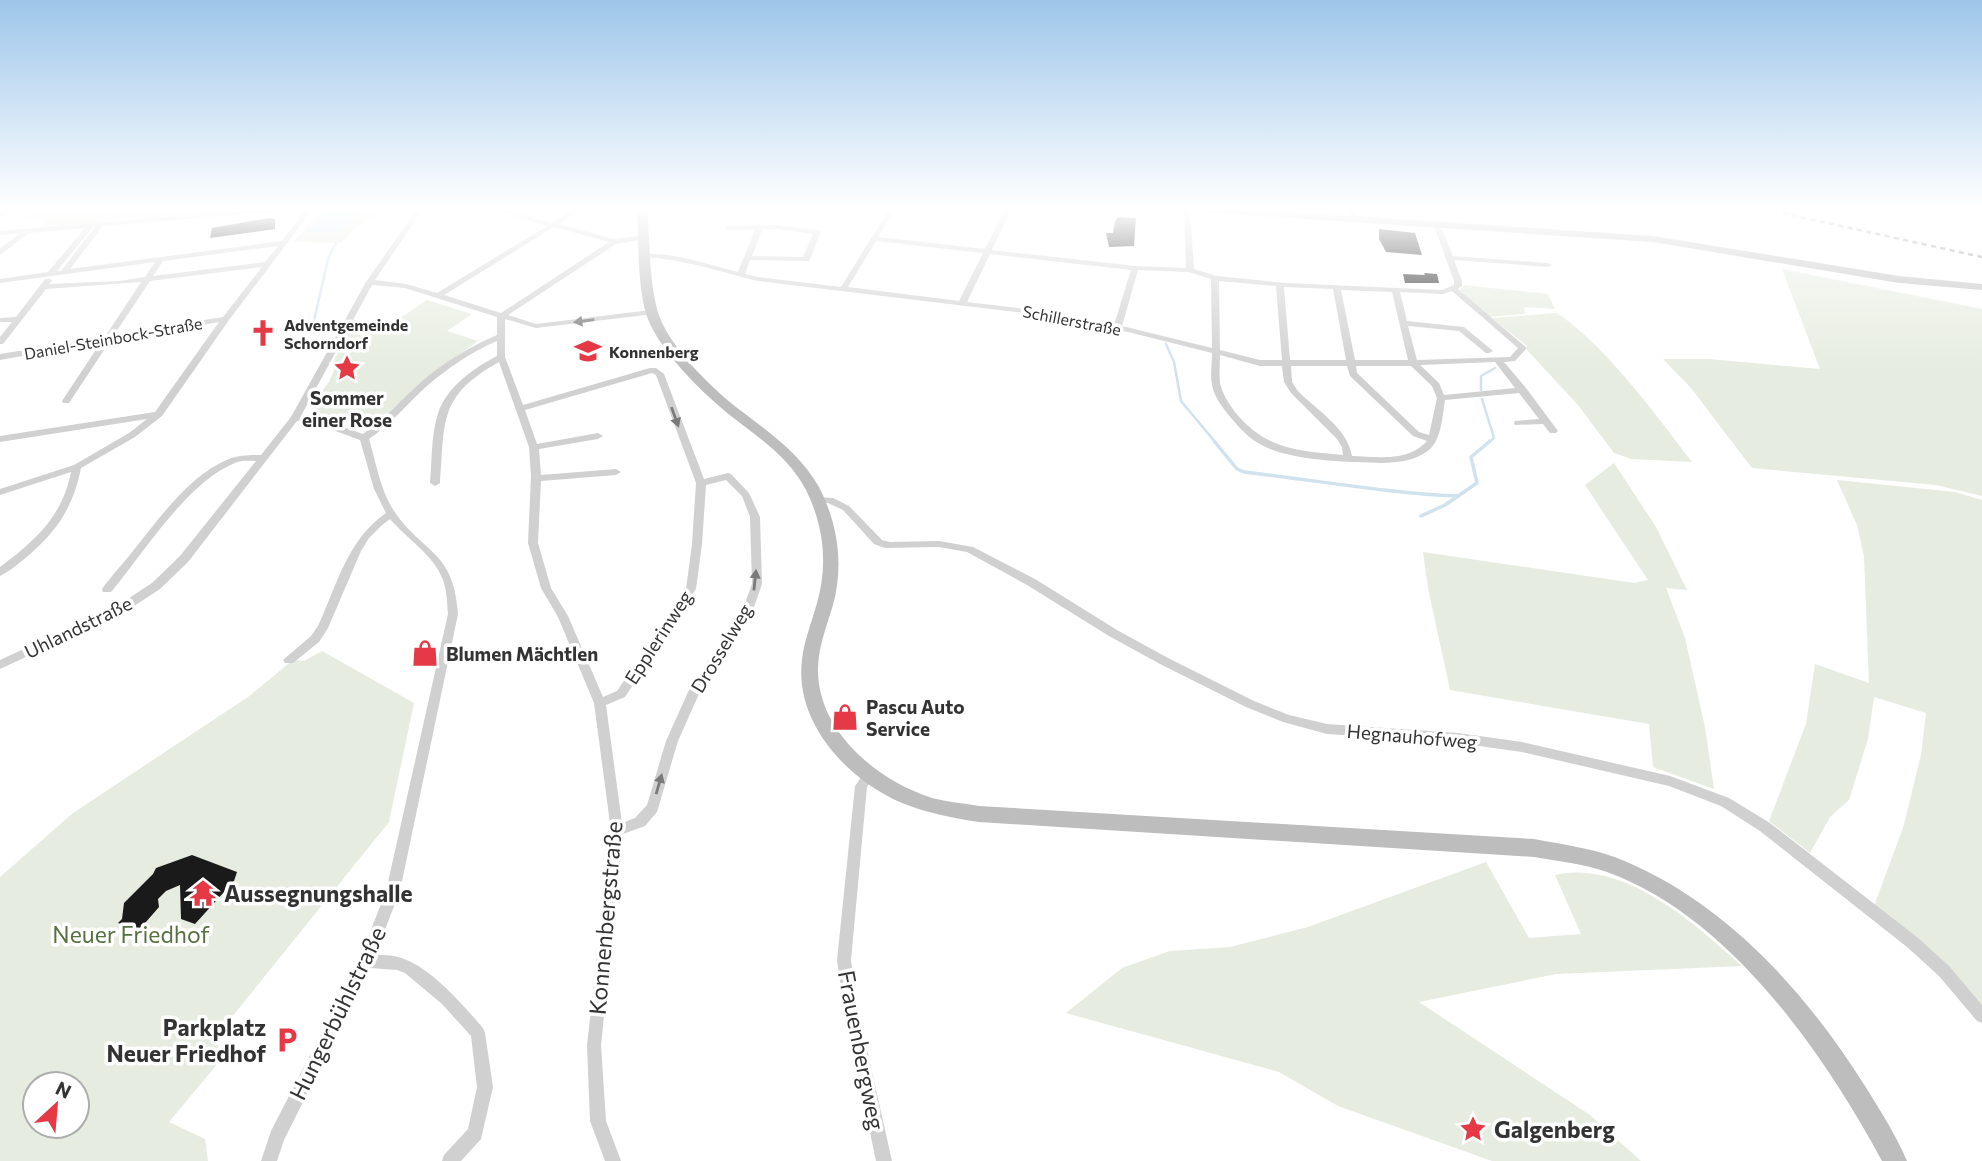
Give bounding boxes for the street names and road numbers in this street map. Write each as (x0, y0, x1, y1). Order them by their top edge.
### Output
street label: Schillerstraße (1021, 301, 1123, 339)
street label: Daniel-Steinbock-Straße (22, 313, 204, 363)
street label: Epplerinweg (619, 586, 697, 688)
street label: Uhlandstraße (21, 591, 135, 663)
street label: Drosselweg (685, 599, 757, 697)
street label: Hegnauhofweg (1346, 719, 1478, 753)
street label: Konnenbergstraße (583, 820, 627, 1016)
street label: Hungerbühlstraße (283, 922, 391, 1104)
street label: Frauenbergweg (833, 968, 891, 1132)

